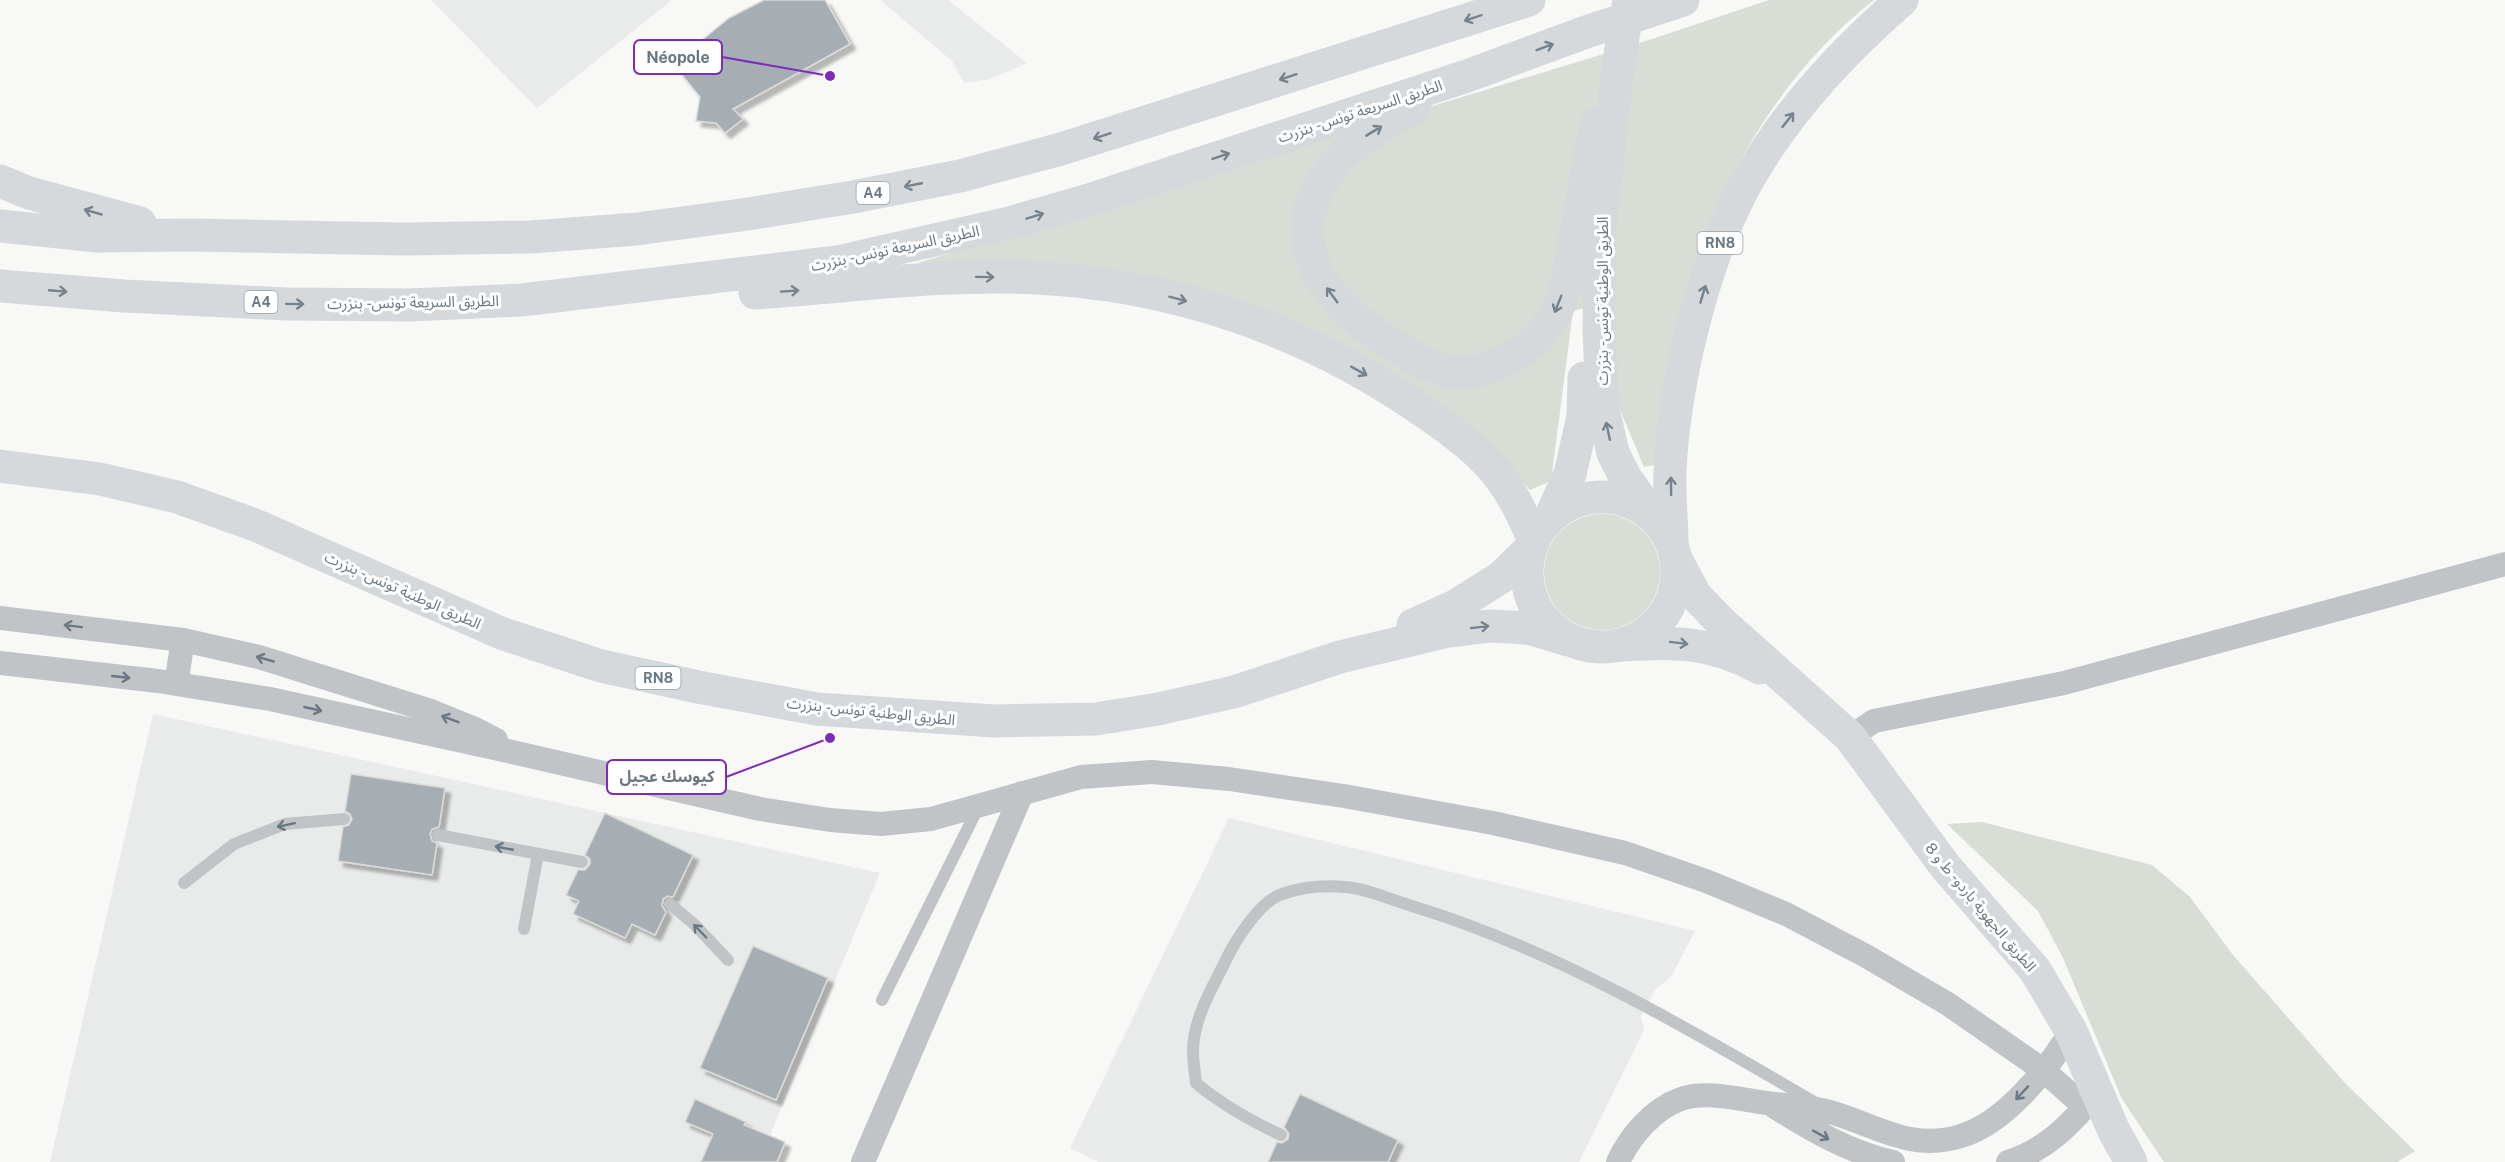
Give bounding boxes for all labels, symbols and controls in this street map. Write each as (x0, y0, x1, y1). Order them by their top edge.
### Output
one-way arrow (1464, 13, 1483, 24)
callout: Néopole (634, 40, 722, 74)
one-way arrow (1535, 41, 1553, 52)
text: Néopole (646, 48, 710, 67)
one-way arrow (1279, 72, 1298, 83)
street label: الطريق السريعة تونس - بنزرت (1276, 76, 1445, 148)
one-way arrow (1782, 113, 1795, 129)
one-way arrow (1365, 125, 1382, 137)
one-way arrow (1093, 132, 1112, 143)
one-way arrow (1211, 150, 1230, 161)
one-way arrow (904, 180, 923, 191)
road number: A4 (856, 182, 890, 204)
one-way arrow (84, 206, 103, 217)
one-way arrow (1025, 210, 1044, 221)
street label: الطريق الوطنية تونس - بنزرت (1594, 216, 1613, 386)
street label: الطريق السريعة تونس - بنزرت (809, 222, 981, 276)
road number: RN8 (1698, 232, 1742, 254)
one-way arrow (974, 271, 994, 283)
one-way arrow (780, 285, 800, 296)
one-way arrow (1698, 285, 1709, 304)
one-way arrow (48, 286, 68, 297)
one-way arrow (1326, 287, 1338, 303)
road number: A4 (244, 291, 278, 313)
street label: الطريق السريعة تونس - بنزرت (327, 292, 499, 314)
one-way arrow (1168, 294, 1187, 305)
one-way arrow (1552, 294, 1563, 313)
one-way arrow (284, 298, 304, 309)
one-way arrow (1350, 365, 1367, 377)
one-way arrow (1602, 422, 1613, 442)
one-way arrow (1665, 476, 1676, 496)
street label: الطريق الوطنية تونس - بنزرت (321, 548, 484, 634)
one-way arrow (63, 621, 83, 632)
one-way arrow (1469, 622, 1489, 633)
one-way arrow (1669, 638, 1689, 649)
one-way arrow (256, 653, 275, 664)
road number: RN8 (636, 667, 680, 689)
one-way arrow (110, 672, 130, 683)
street label: الطريق الوطنية تونس - بنزرت (786, 694, 956, 730)
one-way arrow (303, 703, 322, 715)
one-way arrow (441, 712, 460, 723)
callout: كيوسك عجيل (607, 760, 726, 794)
text: كيوسك عجيل (619, 767, 715, 786)
one-way arrow (277, 820, 296, 832)
street label: الطريق الجهوية باردو - ط و 8 (1921, 839, 2040, 976)
one-way arrow (494, 842, 514, 853)
one-way arrow (693, 923, 708, 938)
one-way arrow (2015, 1085, 2029, 1100)
one-way arrow (1811, 1130, 1829, 1141)

